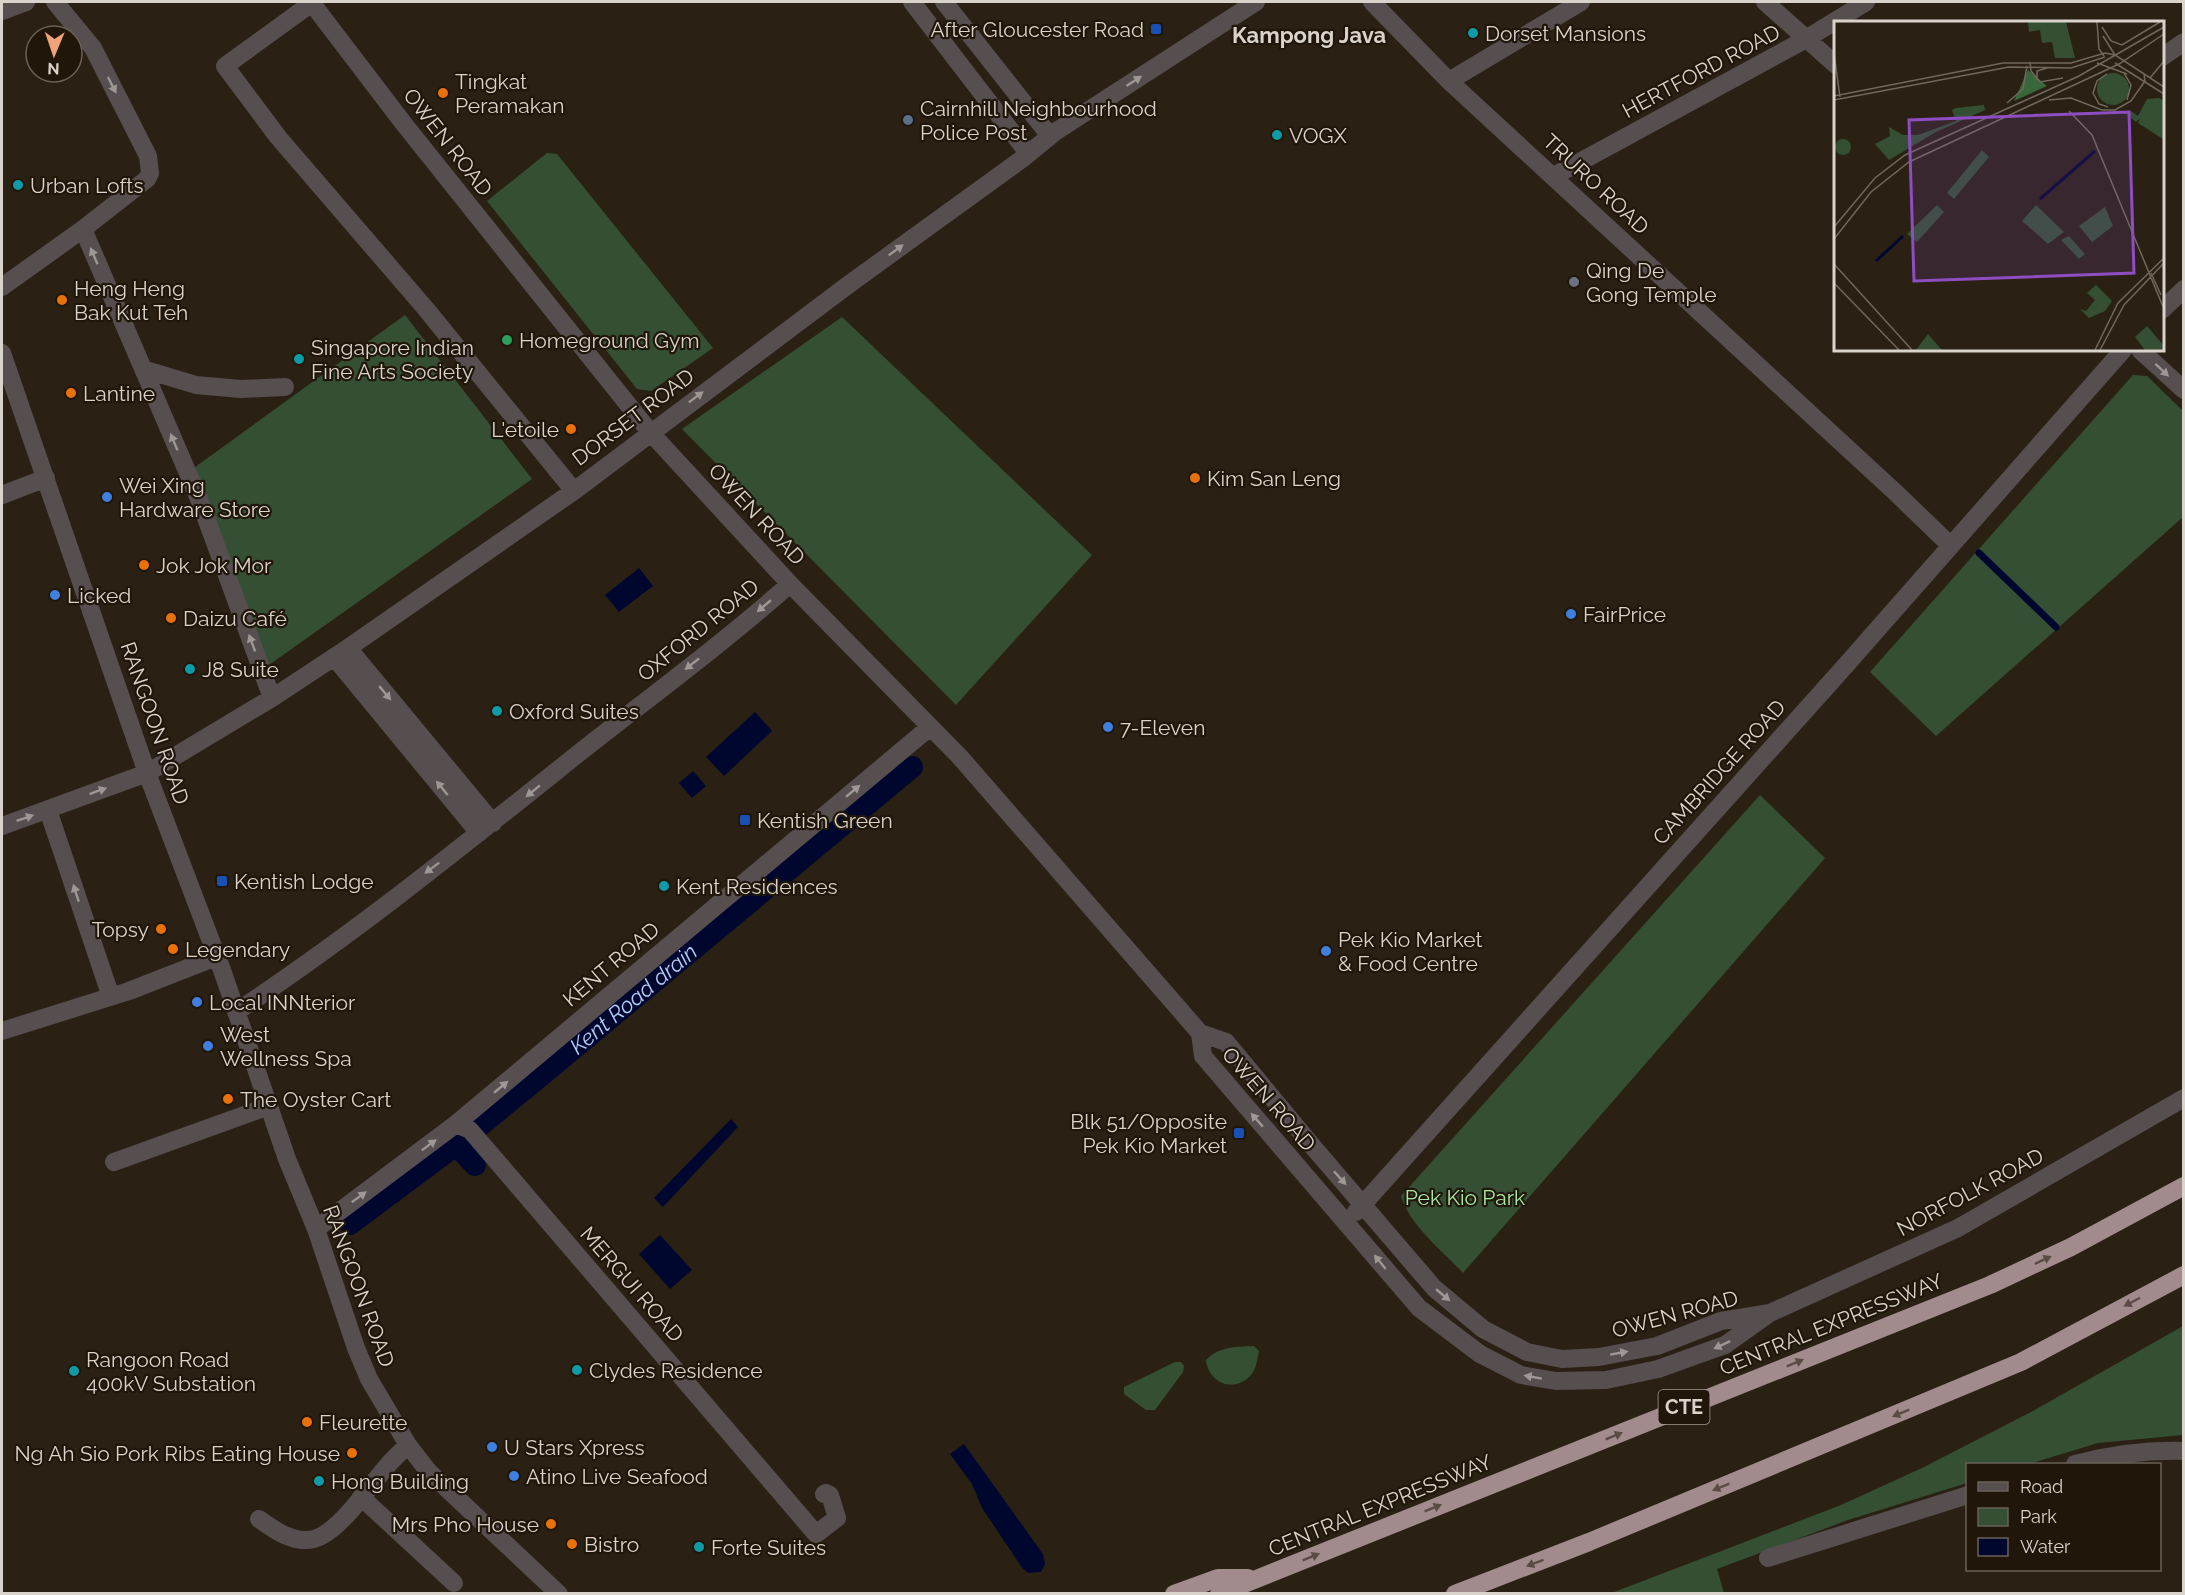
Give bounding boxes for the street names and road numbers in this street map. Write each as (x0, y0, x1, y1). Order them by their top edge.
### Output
street label: HERTFORD ROAD (1618, 19, 1784, 123)
street label: OWEN ROAD (398, 83, 498, 201)
street label: TRURO ROAD (1538, 129, 1654, 239)
street label: DORSET ROAD (567, 363, 699, 471)
street label: OWEN ROAD (704, 458, 810, 570)
street label: OXFORD ROAD (632, 574, 764, 686)
street label: RANGOON ROAD (115, 638, 195, 808)
street label: CAMBRIDGE ROAD (1647, 694, 1791, 850)
street label: KENT ROAD (558, 916, 664, 1012)
street label: OWEN ROAD (1217, 1042, 1321, 1156)
street label: NORFOLK ROAD (1892, 1143, 2048, 1241)
street label: RANGOON ROAD (318, 1202, 400, 1370)
street label: MERGUI ROAD (575, 1221, 689, 1347)
street label: CENTRAL EXPRESSWAY (1716, 1268, 1947, 1380)
street label: OWEN ROAD (1609, 1285, 1741, 1343)
road number: CTE (1658, 1390, 1710, 1424)
street label: CENTRAL EXPRESSWAY (1265, 1449, 1496, 1561)

